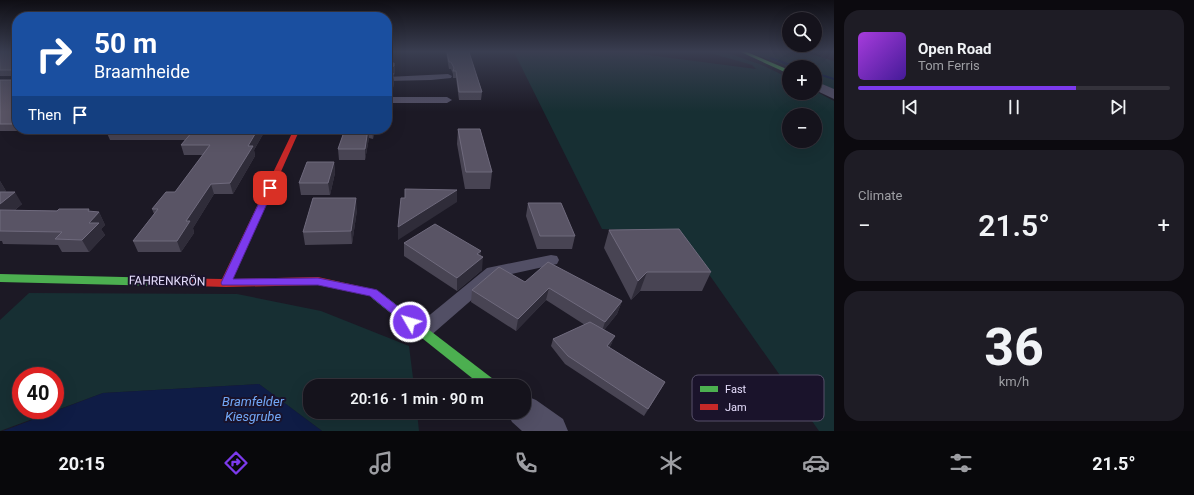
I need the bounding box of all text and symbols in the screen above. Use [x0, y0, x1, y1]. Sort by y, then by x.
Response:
map controls [782, 12, 822, 148]
button: search [782, 12, 822, 52]
text: 50 m [94, 27, 157, 60]
icon: right [28, 28, 80, 80]
text: Open Road [918, 40, 992, 58]
text: Tom Ferris [918, 58, 980, 73]
button: + [782, 60, 822, 100]
text: Braamheide [94, 61, 190, 82]
icon: previous [899, 96, 921, 118]
icon: pause [1003, 96, 1025, 118]
icon: next [1107, 96, 1129, 118]
icon: arrive [69, 104, 91, 126]
text: Then [28, 106, 61, 124]
button: − [782, 108, 822, 148]
pin [253, 171, 287, 205]
icon: arrive [259, 177, 281, 199]
text: Climate [858, 188, 902, 203]
text: 21.5° [978, 208, 1050, 243]
text: − [858, 213, 871, 238]
text: + [1158, 213, 1170, 238]
street label: FAHRENKRÖN [129, 272, 205, 289]
position arrow [389, 301, 431, 343]
text: 36 [984, 317, 1044, 378]
speed limit sign: 40 [12, 367, 64, 419]
text: km/h [999, 374, 1029, 389]
legend [692, 375, 824, 421]
text: Fast [725, 383, 747, 396]
text: 20:16 · 1 min · 90 m [350, 390, 484, 408]
water label: Bramfelder Kiesgrube [222, 394, 285, 424]
text: Jam [725, 401, 747, 414]
icon: directions [222, 449, 250, 477]
icon: music [367, 449, 395, 477]
icon: phone [512, 449, 540, 477]
icon: climate [657, 449, 685, 477]
icon: car [802, 449, 830, 477]
icon: filters [947, 449, 975, 477]
text: 20:15 [59, 453, 105, 474]
text: 21.5° [1092, 453, 1135, 474]

